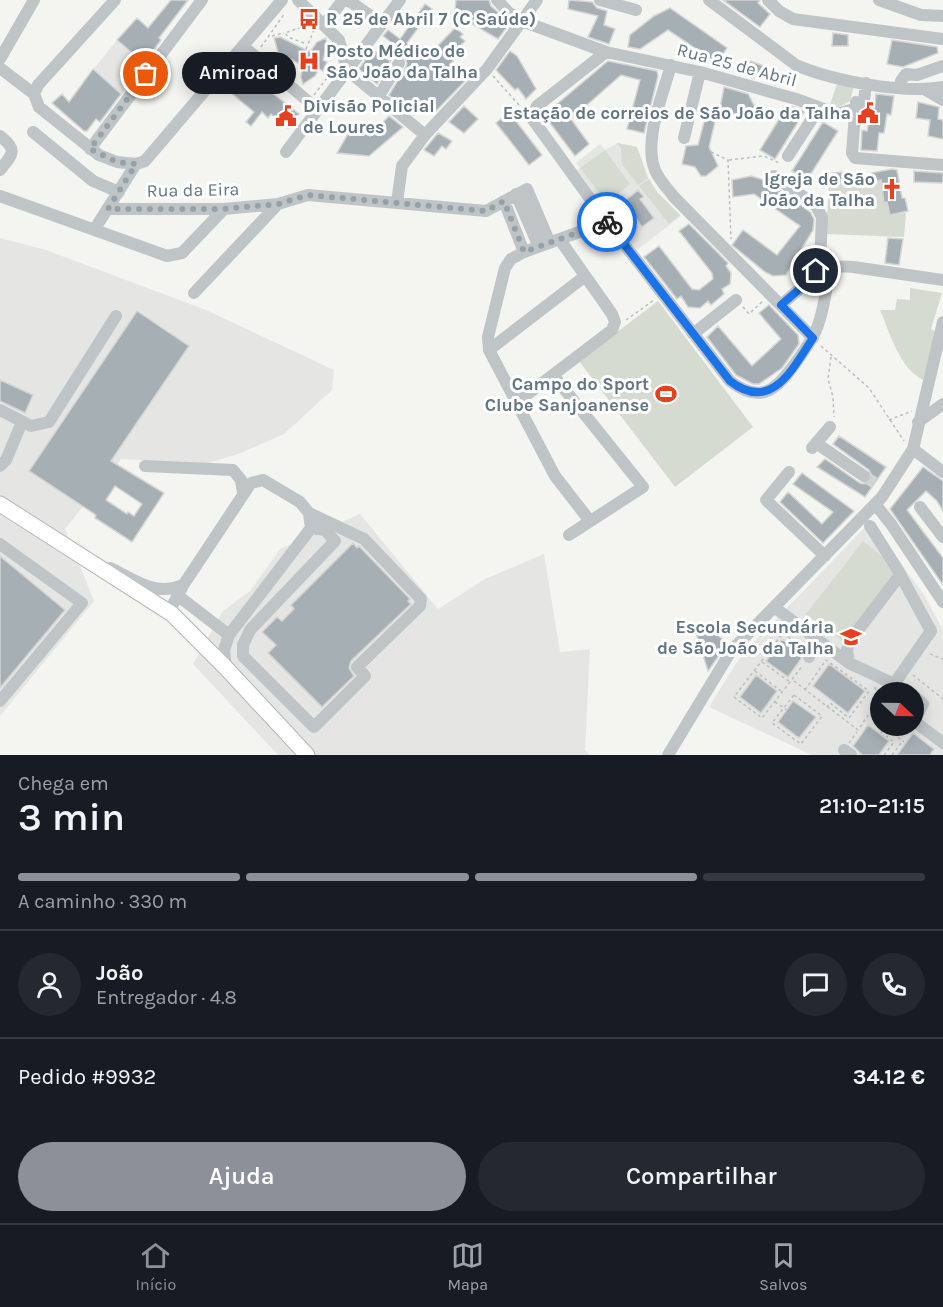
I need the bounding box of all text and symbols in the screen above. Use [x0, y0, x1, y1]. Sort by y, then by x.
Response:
bus stop icon: R 25 de Abril 7 (C Saúde) [297, 7, 321, 31]
place label: R 25 de Abril 7 (C Saúde) [326, 8, 536, 30]
street label: Rua 25 de Abril [675, 38, 799, 92]
place label: Posto Médico de São João da Talha [326, 40, 478, 83]
pin [120, 48, 171, 99]
hospital icon: Posto Médico de São João da Talha [297, 49, 321, 73]
callout: Amiroad [182, 53, 296, 95]
icon: bag [129, 57, 162, 90]
text: Amiroad [199, 61, 279, 84]
place label: Divisão Policial de Loures [303, 95, 435, 138]
public building icon: Estação de correios de São João da Talha [856, 101, 880, 125]
place label: Estação de correios de São João da Talha [503, 102, 851, 124]
public building icon: Divisão Policial de Loures [274, 104, 298, 128]
place label: Igreja de São João da Talha [760, 168, 875, 211]
church icon: Igreja de São João da Talha [880, 177, 904, 201]
street label: Rua da Eira [146, 178, 240, 202]
courier [577, 192, 637, 252]
icon: bike [591, 206, 624, 239]
pin [790, 245, 841, 296]
icon: home [799, 254, 832, 287]
place label: Campo do Sport Clube Sanjoanense [485, 373, 649, 416]
sports icon: Campo do Sport Clube Sanjoanense [654, 382, 678, 406]
place label: Escola Secundária de São João da Talha [657, 616, 834, 659]
school or university icon: Escola Secundária de São João da Talha [839, 625, 863, 649]
north arrow [870, 682, 924, 736]
map controls [870, 682, 924, 736]
text: Chega em [18, 772, 109, 795]
text: 21:10–21:15 [819, 793, 925, 819]
text: 3 min [18, 794, 125, 840]
text: A caminho · 330 m [18, 890, 187, 913]
button: person [18, 953, 81, 1016]
button: chat [784, 953, 847, 1016]
button: phone [862, 953, 925, 1016]
text: João [96, 960, 144, 986]
text: Entregador · 4.8 [96, 986, 237, 1009]
text: Pedido #9932 [18, 1064, 156, 1090]
text: 34.12 € [853, 1064, 925, 1090]
button: Ajuda [18, 1142, 466, 1211]
button: Compartilhar [478, 1142, 925, 1211]
tab: Início [136, 1239, 176, 1294]
tab: Mapa [447, 1239, 488, 1294]
tab: Salvos [759, 1239, 807, 1294]

